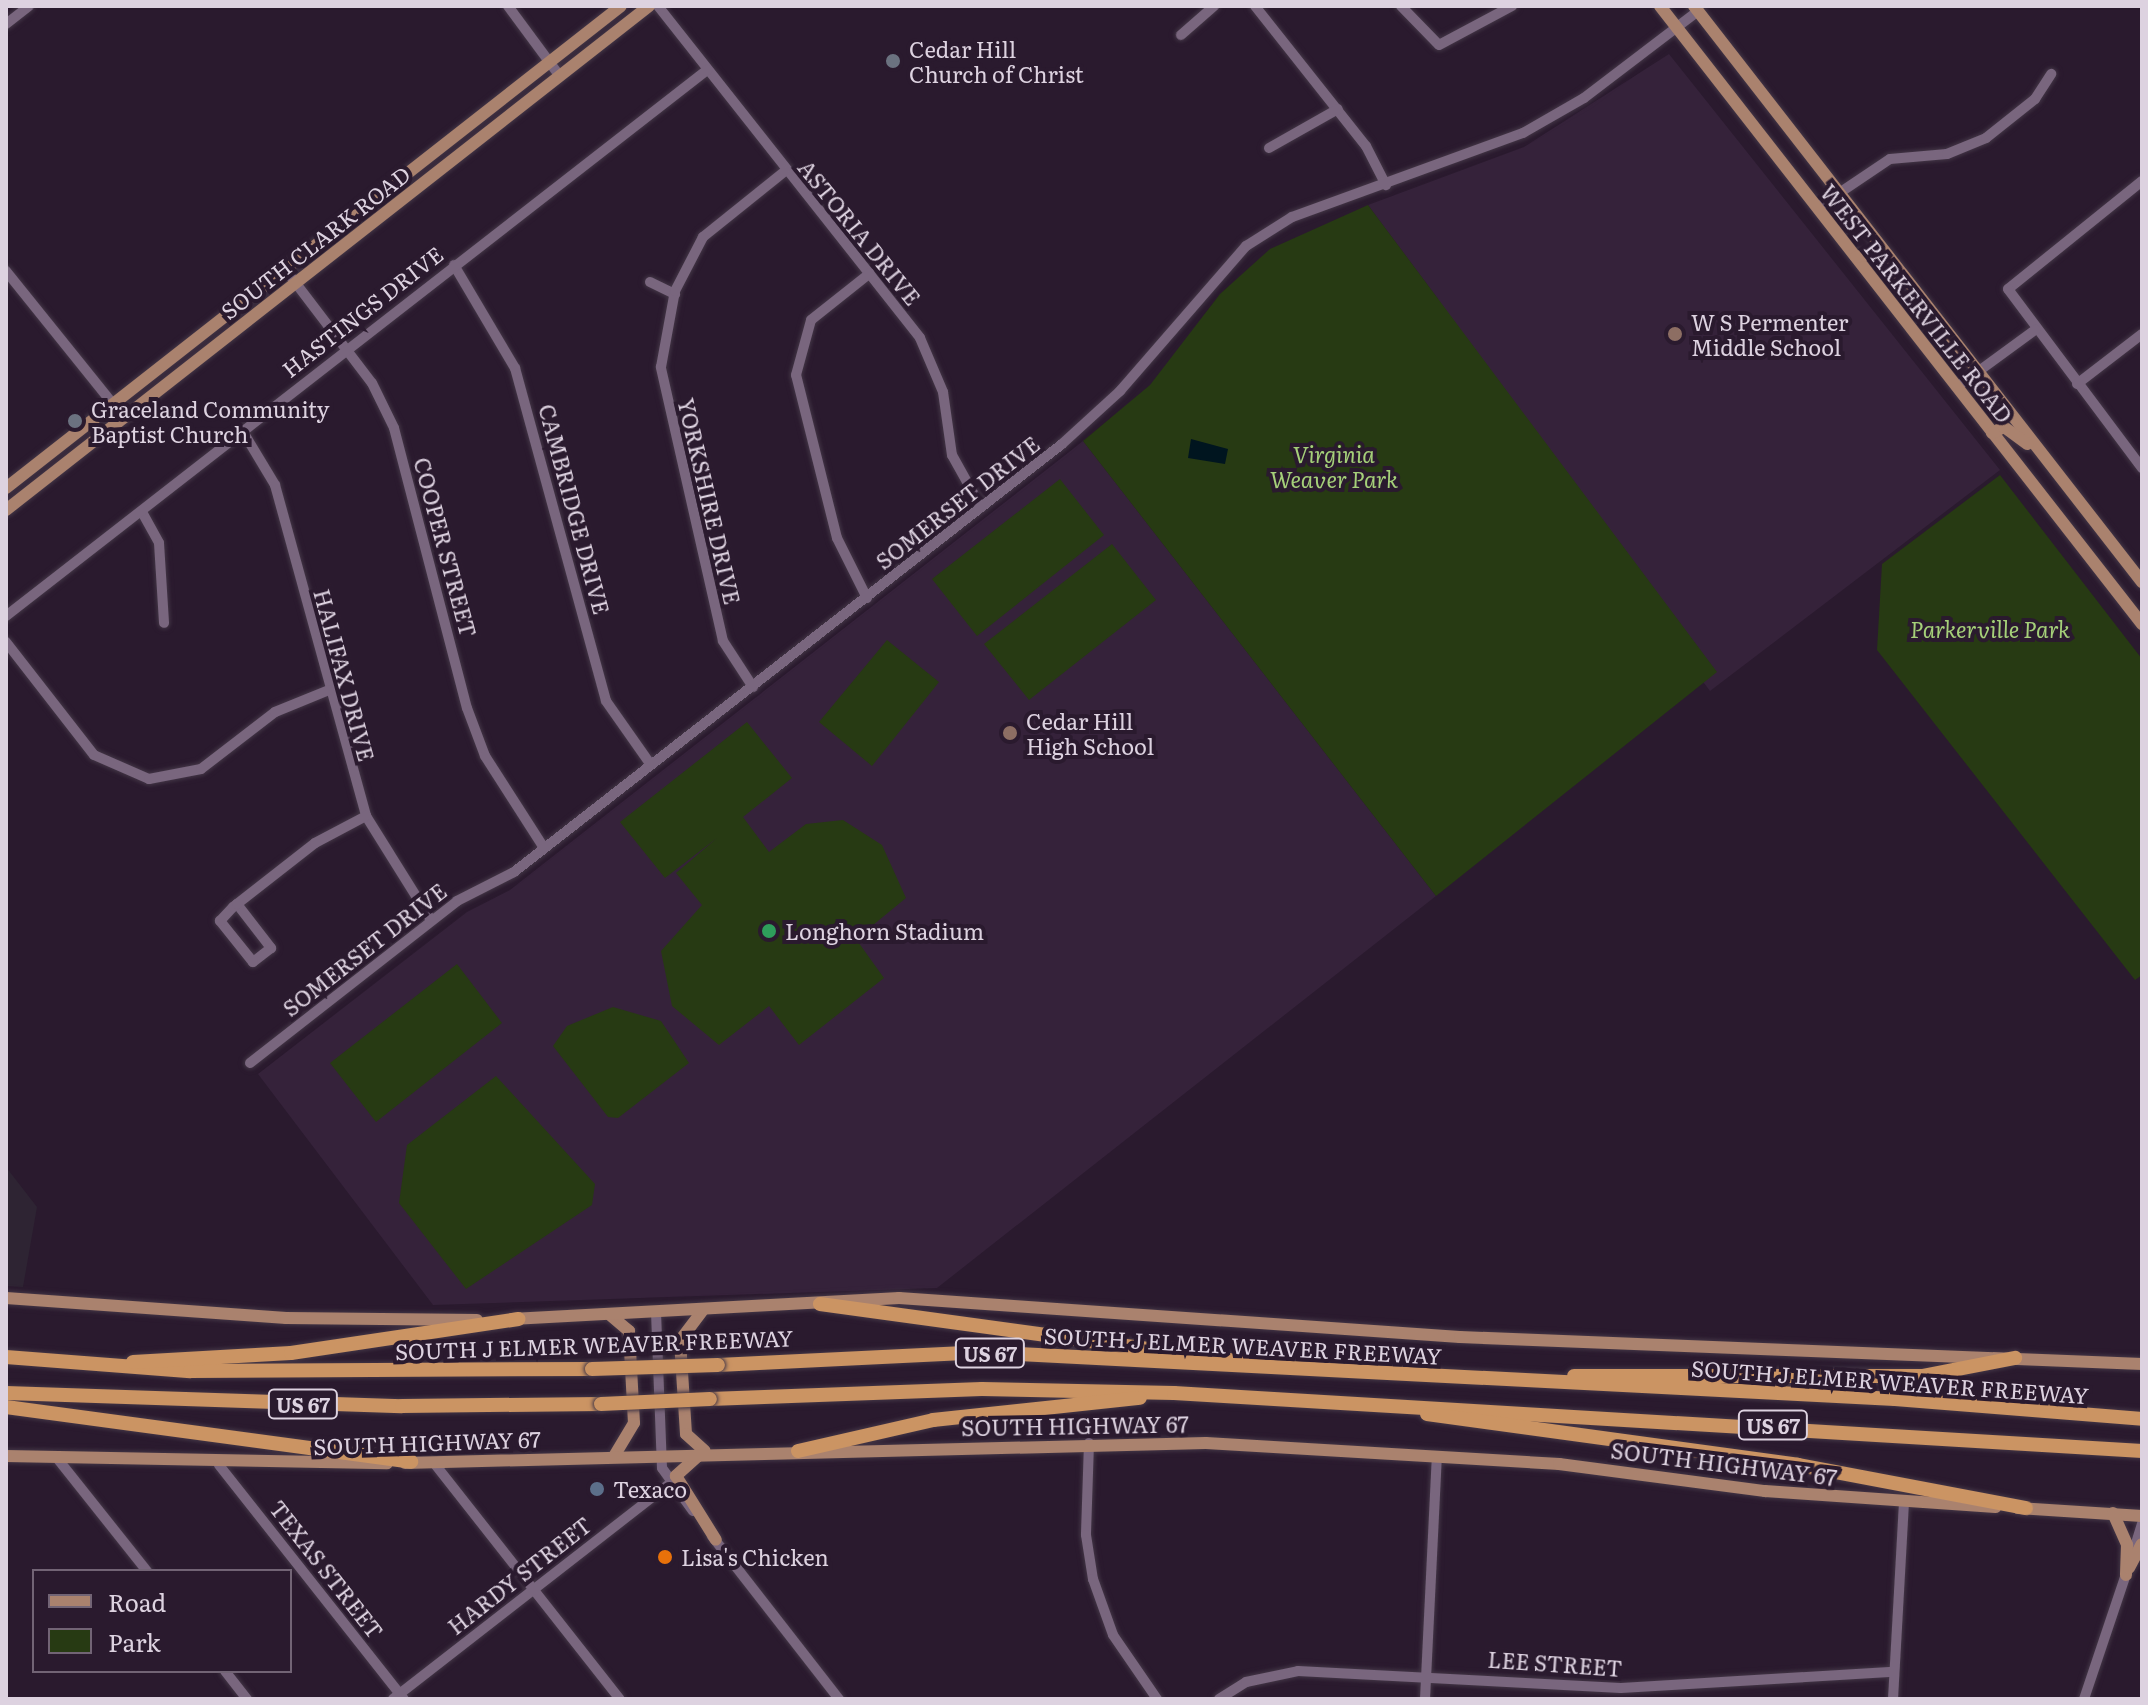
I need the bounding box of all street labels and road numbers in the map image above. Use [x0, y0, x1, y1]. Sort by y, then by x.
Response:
street label: ASTORIA DRIVE [793, 154, 927, 310]
street label: SOUTH CLARK ROAD [215, 160, 415, 324]
street label: WEST PARKERVILLE ROAD [1816, 178, 2018, 428]
street label: HASTINGS DRIVE [276, 240, 448, 382]
street label: YORKSHIRE DRIVE [673, 395, 747, 607]
street label: CAMBRIDGE DRIVE [534, 401, 616, 617]
street label: SOMERSET DRIVE [870, 430, 1044, 574]
street label: COOPER STREET [409, 454, 483, 640]
street label: HALIFAX DRIVE [309, 586, 381, 764]
street label: SOMERSET DRIVE [277, 877, 451, 1021]
street label: SOUTH J ELMER WEAVER FREEWAY [1043, 1321, 1443, 1369]
street label: SOUTH J ELMER WEAVER FREEWAY [394, 1324, 794, 1364]
road number: US 67 [954, 1337, 1026, 1369]
street label: SOUTH J ELMER WEAVER FREEWAY [1690, 1354, 2090, 1408]
road number: US 67 [267, 1388, 339, 1420]
road number: US 67 [1737, 1409, 1809, 1441]
street label: SOUTH HIGHWAY 67 [961, 1410, 1189, 1440]
street label: SOUTH HIGHWAY 67 [313, 1425, 541, 1459]
street label: SOUTH HIGHWAY 67 [1609, 1436, 1839, 1490]
street label: TEXAS STREET [265, 1495, 389, 1643]
street label: HARDY STREET [442, 1511, 596, 1639]
street label: LEE STREET [1487, 1645, 1623, 1681]

